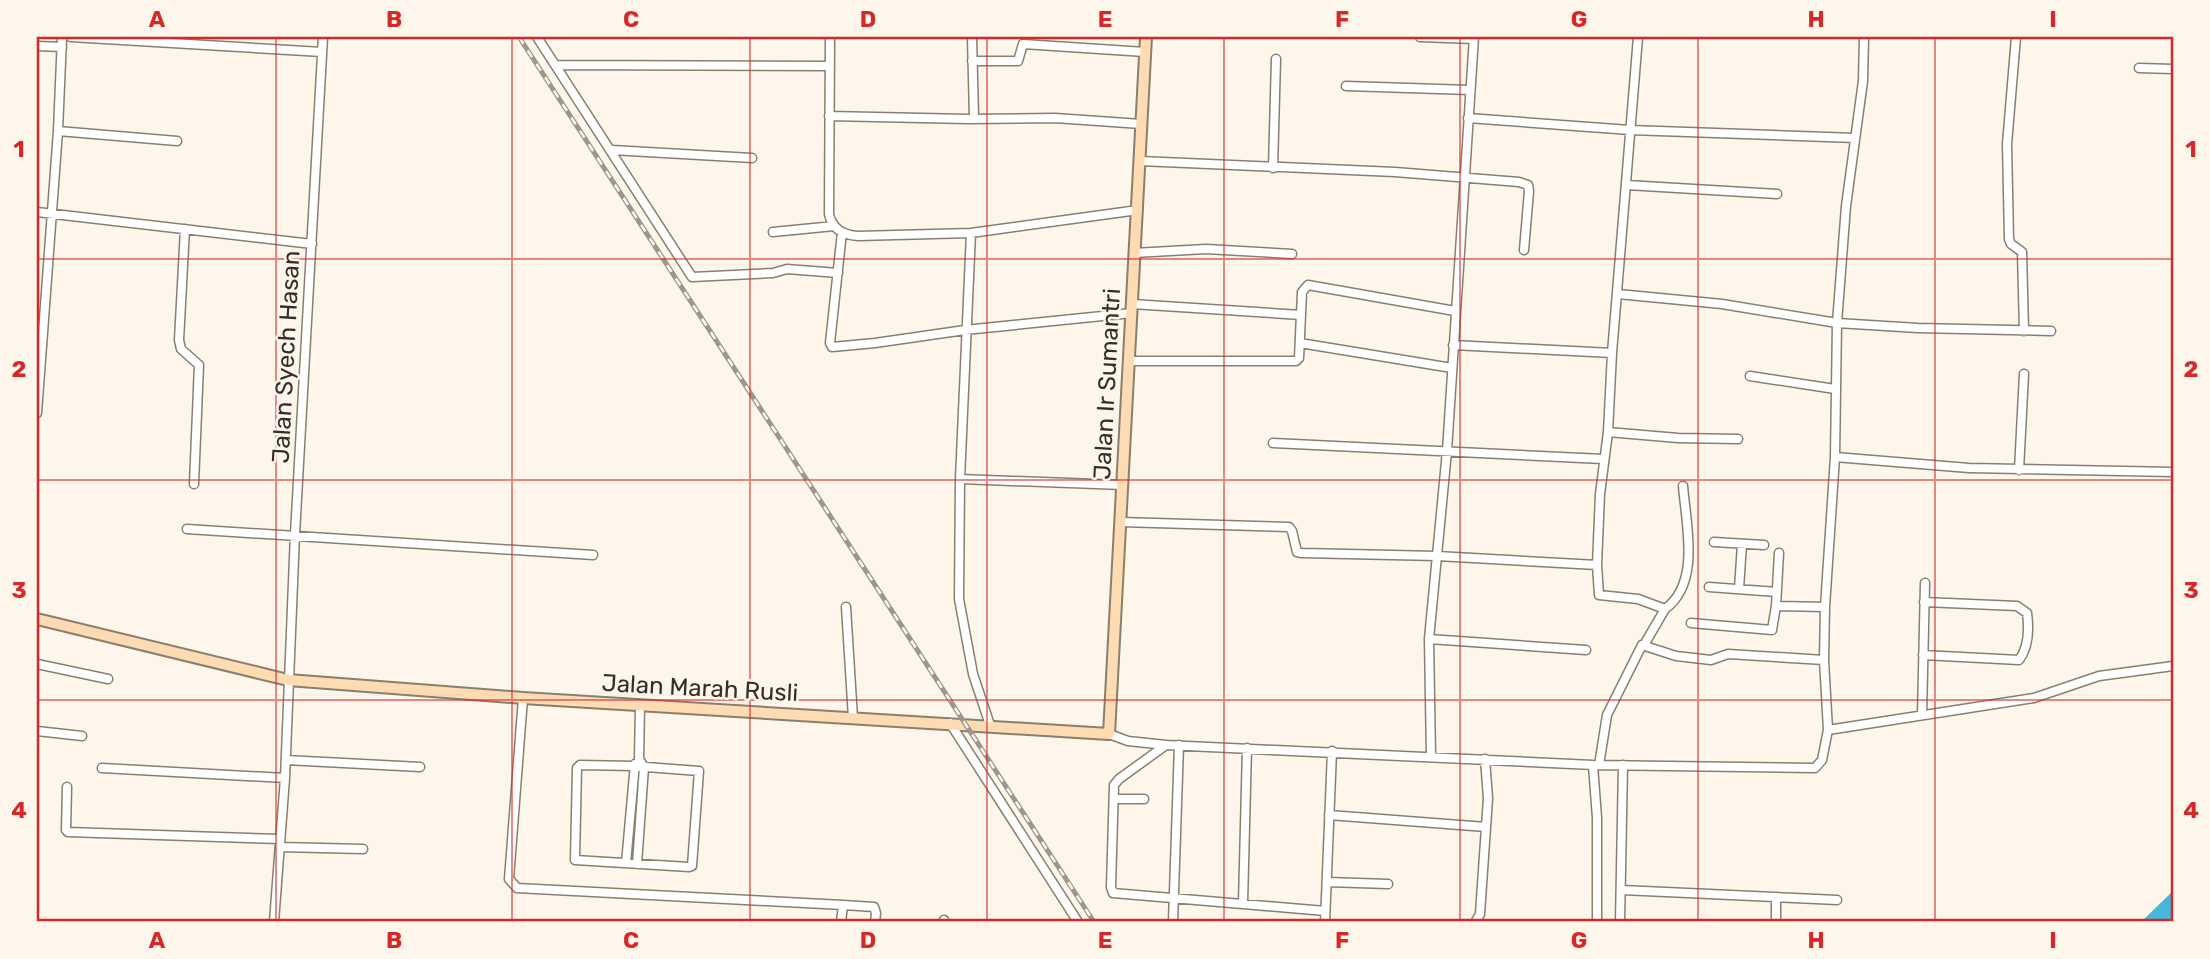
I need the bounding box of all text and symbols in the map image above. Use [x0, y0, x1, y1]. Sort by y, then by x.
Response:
text: A [149, 5, 166, 33]
text: B [386, 5, 402, 33]
text: C [623, 5, 639, 33]
text: D [860, 5, 876, 33]
text: E [1098, 5, 1112, 33]
text: F [1335, 5, 1349, 33]
text: G [1571, 5, 1587, 33]
text: H [1807, 5, 1825, 33]
text: I [2049, 5, 2057, 33]
text: 1 [13, 135, 25, 163]
text: 1 [2185, 135, 2197, 163]
street label: Jalan Syech Hasan [266, 250, 306, 464]
street label: Jalan Ir Sumantri [1088, 288, 1126, 480]
text: 2 [12, 355, 26, 383]
text: 2 [2184, 355, 2198, 383]
text: 3 [11, 576, 27, 604]
text: 3 [2183, 576, 2199, 604]
street label: Jalan Marah Rusli [601, 669, 799, 707]
text: 4 [11, 796, 27, 824]
text: 4 [2183, 796, 2199, 824]
text: A [149, 926, 166, 954]
text: B [386, 926, 402, 954]
text: C [623, 926, 639, 954]
text: D [860, 926, 876, 954]
text: E [1098, 926, 1112, 954]
text: F [1335, 926, 1349, 954]
text: G [1571, 926, 1587, 954]
text: H [1807, 926, 1825, 954]
text: I [2049, 926, 2057, 954]

